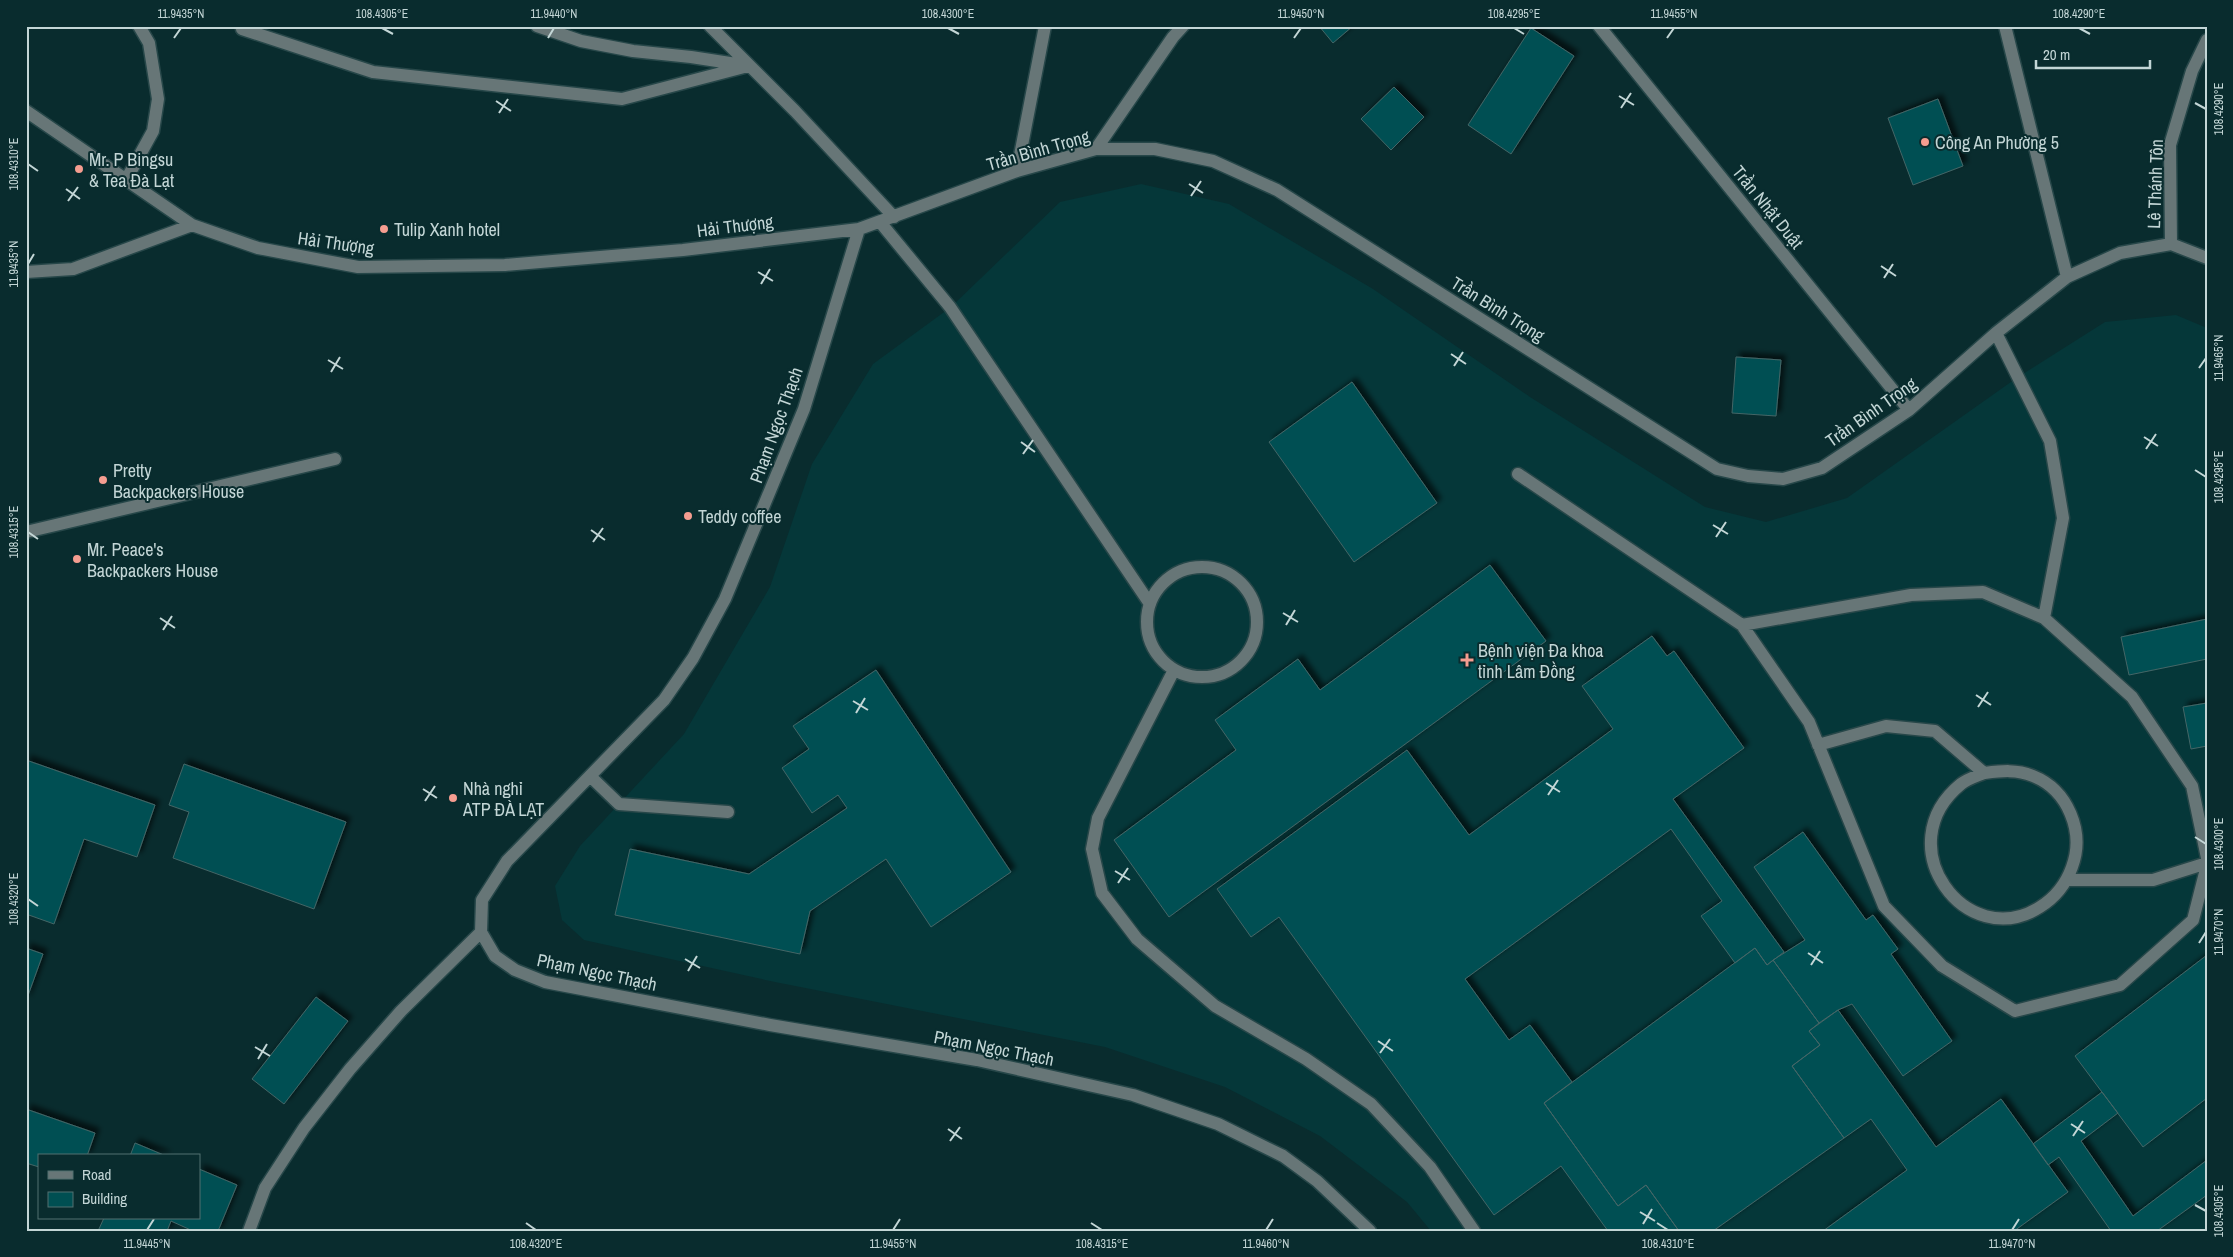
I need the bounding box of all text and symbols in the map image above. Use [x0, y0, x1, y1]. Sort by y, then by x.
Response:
text: 11.9435°N [158, 6, 204, 22]
text: 108.4305°E [356, 6, 408, 22]
text: 11.9440°N [531, 6, 577, 22]
text: 108.4300°E [922, 6, 974, 22]
text: 11.9450°N [1278, 6, 1324, 22]
text: 108.4295°E [1488, 6, 1540, 22]
text: 11.9455°N [1651, 6, 1697, 22]
text: 108.4290°E [2053, 6, 2105, 22]
scale bar [2036, 38, 2149, 70]
text: 20 m [2043, 44, 2070, 65]
text: 108.4290°E [2211, 83, 2227, 135]
street label: Trần Bình Trọng [984, 123, 1093, 177]
place label: Công An Phường 5 [1935, 130, 2059, 155]
marker: Công An Phường 5 [1919, 136, 1931, 148]
text: 108.4310°E [6, 138, 22, 190]
street label: Lê Thánh Tôn [2141, 139, 2169, 229]
place label: Mr. P Bingsu & Tea Đà Lạt [89, 147, 174, 193]
street label: Trần Nhật Duật [1727, 160, 1809, 254]
marker: Mr. P Bingsu & Tea Đà Lạt [73, 163, 85, 175]
street label: Hải Thượng [695, 209, 775, 243]
place label: Tulip Xanh hotel [394, 217, 500, 242]
marker: Tulip Xanh hotel [378, 223, 390, 235]
street label: Hải Thượng [296, 225, 377, 261]
text: 11.9435°N [6, 241, 22, 287]
street label: Trần Bình Trọng [1446, 270, 1550, 348]
text: 11.9465°N [2211, 335, 2227, 381]
street label: Phạm Ngọc Thạch [743, 363, 809, 487]
street label: Trần Bình Trọng [1820, 371, 1922, 453]
text: 108.4295°E [2211, 451, 2227, 503]
place label: Pretty Backpackers House [113, 458, 244, 504]
marker: Pretty Backpackers House [97, 474, 109, 486]
place label: Teddy coffee [698, 504, 781, 529]
text: 108.4315°E [6, 506, 22, 558]
marker: Teddy coffee [682, 510, 694, 522]
place label: Mr. Peace's Backpackers House [87, 537, 218, 583]
marker: Mr. Peace's Backpackers House [71, 553, 83, 565]
place label: Bệnh viện Đa khoa tỉnh Lâm Đồng [1478, 638, 1604, 684]
marker: Bệnh viện Đa khoa tỉnh Lâm Đồng [1460, 653, 1474, 667]
place label: Nhà nghỉ ATP ĐÀ LẠT [462, 776, 544, 822]
marker: Nhà nghỉ ATP ĐÀ LẠT [447, 792, 459, 804]
text: 108.4300°E [2211, 818, 2227, 870]
text: 108.4320°E [6, 873, 22, 925]
text: 11.9470°N [2211, 909, 2227, 955]
street label: Phạm Ngọc Thạch [535, 947, 659, 997]
street label: Phạm Ngọc Thạch [932, 1024, 1056, 1072]
legend [38, 1154, 200, 1220]
text: Road [82, 1164, 111, 1185]
text: 108.4305°E [2211, 1185, 2227, 1237]
text: Building [82, 1188, 127, 1209]
text: 11.9445°N [124, 1236, 170, 1252]
text: 108.4320°E [510, 1236, 562, 1252]
text: 11.9455°N [870, 1236, 916, 1252]
text: 108.4315°E [1076, 1236, 1128, 1252]
text: 11.9460°N [1243, 1236, 1289, 1252]
text: 108.4310°E [1642, 1236, 1694, 1252]
text: 11.9470°N [1989, 1236, 2035, 1252]

